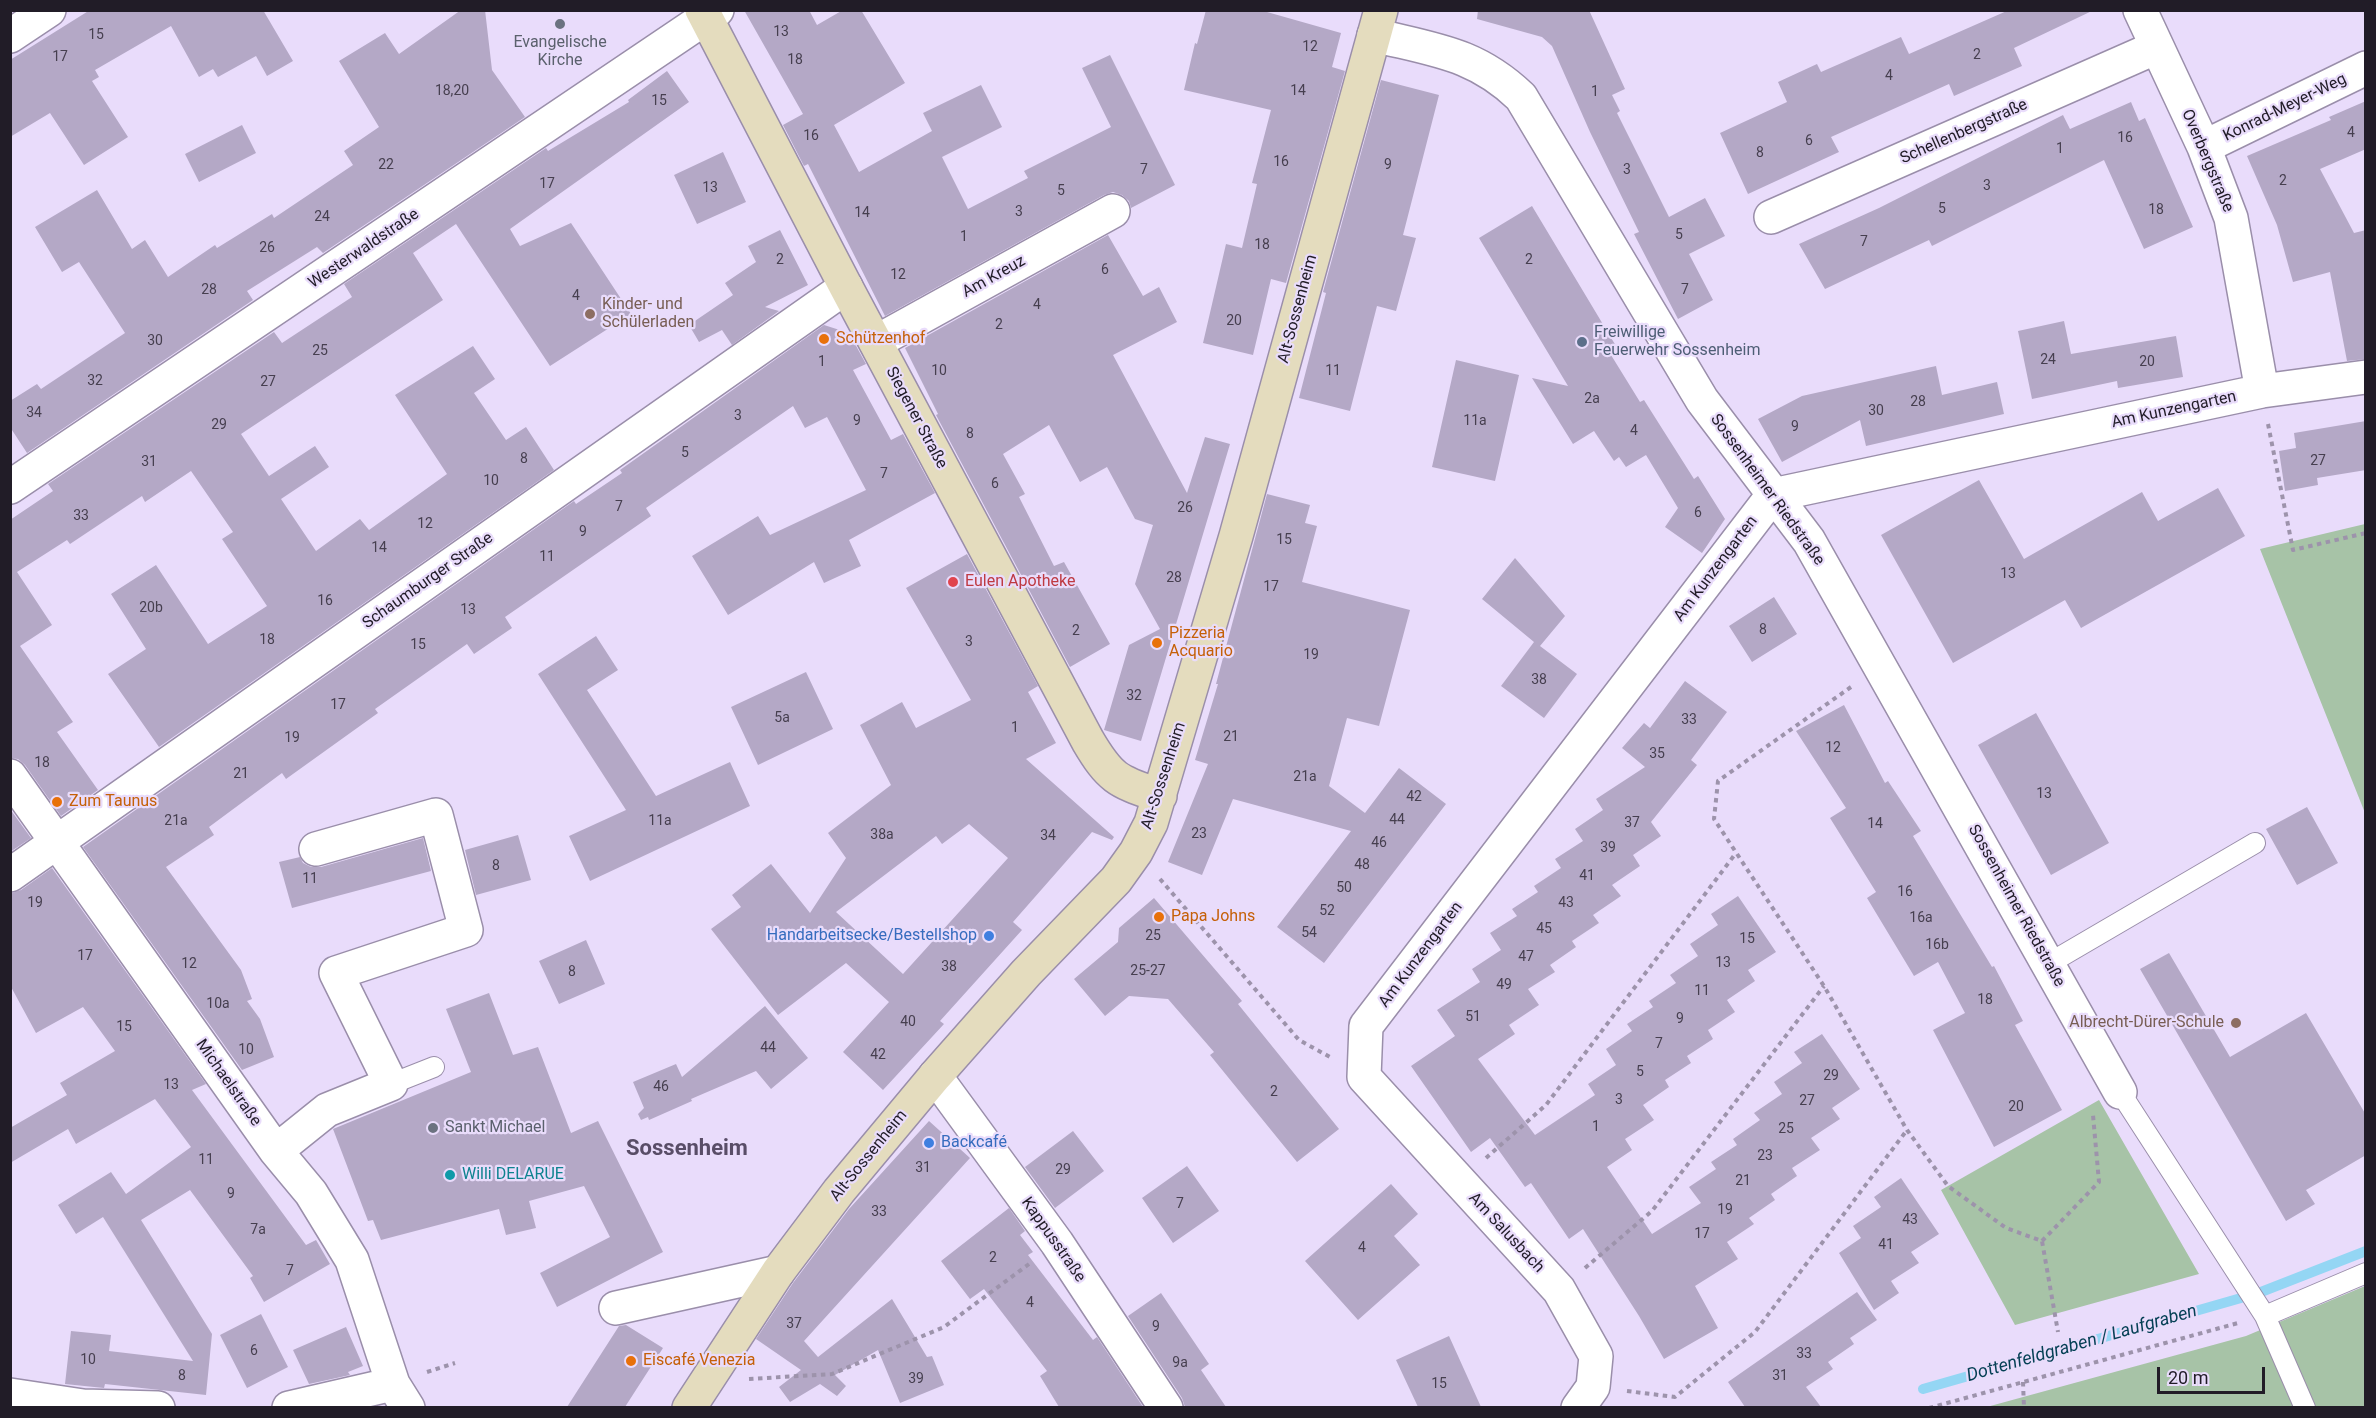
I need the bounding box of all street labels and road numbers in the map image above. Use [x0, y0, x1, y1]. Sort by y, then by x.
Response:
street label: Konrad-Meyer-Weg [2220, 70, 2350, 146]
street label: Schellenbergstraße [1897, 95, 2031, 169]
street label: Overbergstraße [2177, 107, 2237, 215]
street label: Westerwaldstraße [305, 205, 423, 293]
street label: Am Kreuz [959, 252, 1029, 302]
street label: Alt-Sossenheim [1274, 253, 1322, 365]
street label: Siegener Straße [881, 364, 951, 472]
street label: Am Kunzengarten [2110, 387, 2238, 433]
street label: Sossenheimer Riedstraße [1706, 411, 1828, 569]
street label: Am Kunzengarten [1670, 512, 1762, 626]
street label: Schaumburger Straße [359, 529, 497, 633]
street label: Alt-Sossenheim [1138, 720, 1190, 832]
street label: Sossenheimer Riedstraße [1963, 822, 2069, 990]
street label: Am Kunzengarten [1375, 898, 1467, 1012]
street label: Michaelstraße [191, 1036, 265, 1130]
street label: Alt-Sossenheim [826, 1107, 912, 1205]
street label: Am Salusbach [1464, 1189, 1548, 1277]
street label: Kappusstraße [1017, 1194, 1089, 1286]

